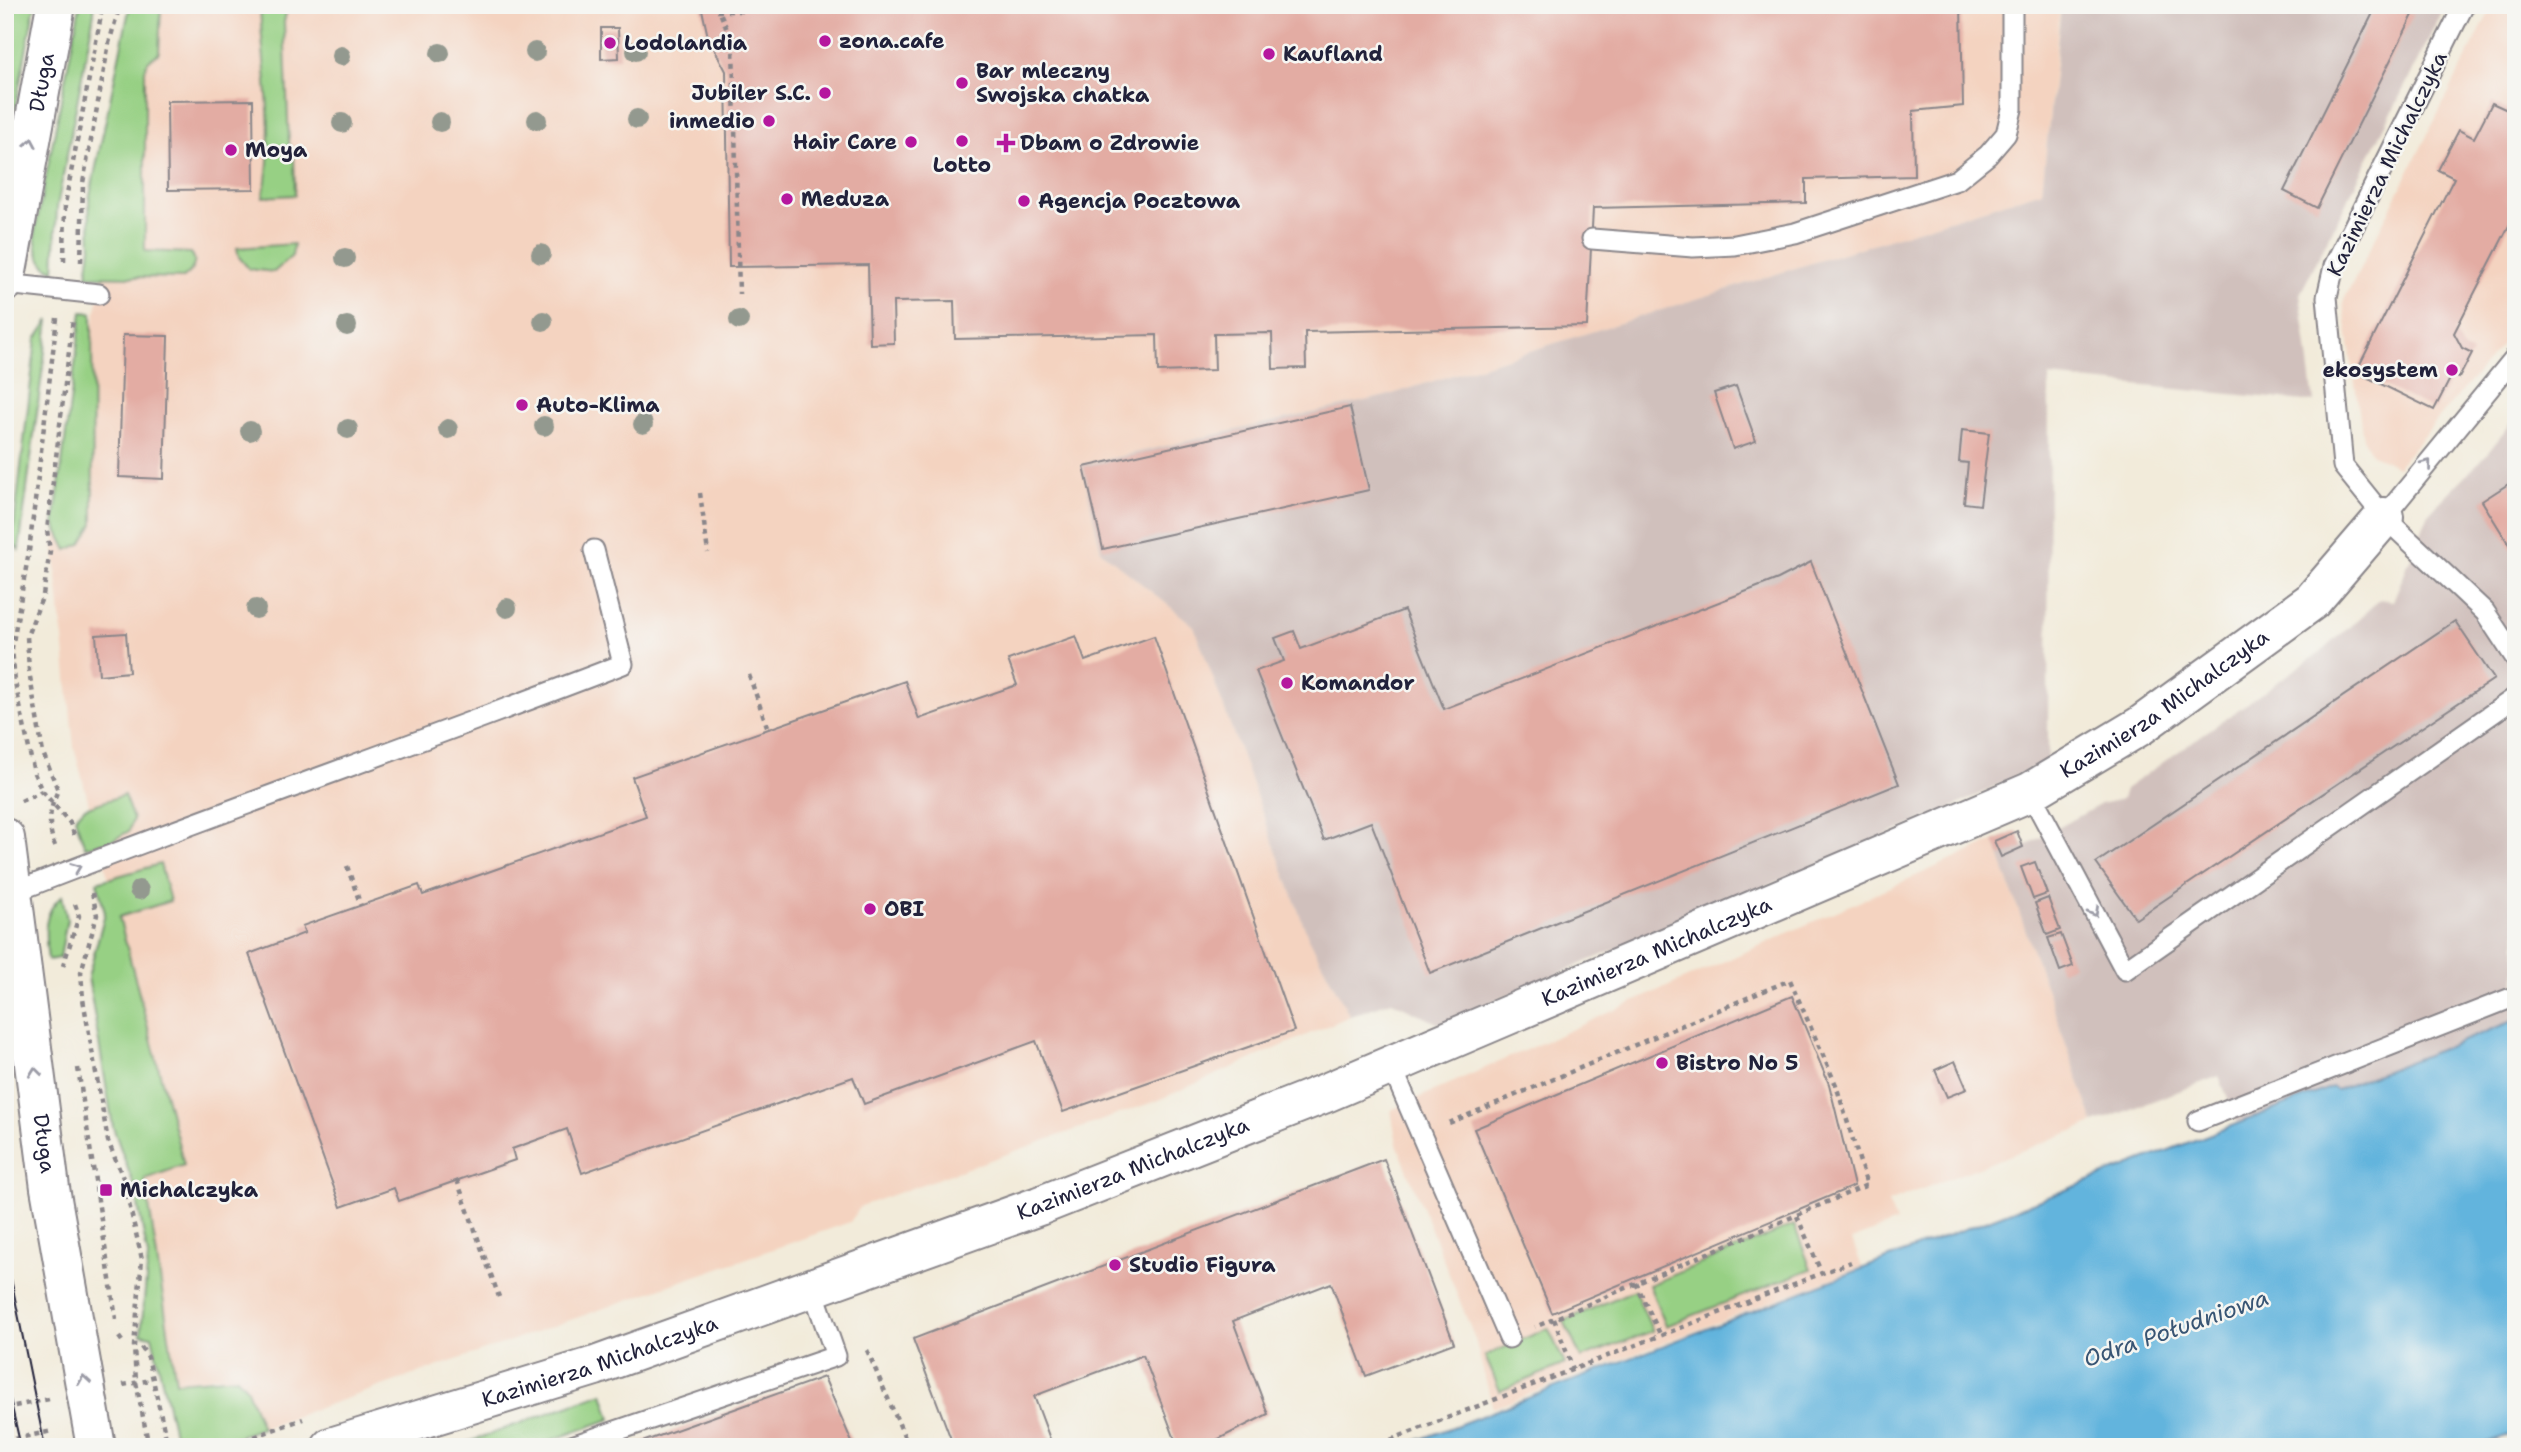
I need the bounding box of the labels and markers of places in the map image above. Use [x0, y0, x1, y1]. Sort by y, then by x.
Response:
place label: zona.cafe [839, 27, 945, 55]
place label: Lodolandia [624, 29, 748, 57]
marker: zona.cafe [817, 33, 833, 49]
marker: Lodolandia [602, 35, 618, 51]
place label: Kaufland [1283, 40, 1383, 68]
marker: Kaufland [1261, 46, 1277, 62]
place label: Bar mleczny Swojska chatka [976, 57, 1150, 109]
marker: Bar mleczny Swojska chatka [954, 75, 970, 91]
place label: Jubiler S.C. [691, 79, 811, 107]
marker: Jubiler S.C. [817, 85, 833, 101]
place label: inmedio [669, 107, 755, 135]
marker: inmedio [761, 113, 777, 129]
place label: Hair Care [793, 128, 897, 156]
place label: Dbam o Zdrowie [1020, 129, 1199, 157]
marker: Lotto [954, 133, 970, 149]
marker: Hair Care [903, 134, 919, 150]
marker: Dbam o Zdrowie [998, 135, 1014, 151]
place label: Moya [245, 136, 308, 164]
marker: Moya [223, 142, 239, 158]
place label: Lotto [933, 151, 991, 179]
place label: Meduza [801, 185, 890, 213]
place label: Agencja Pocztowa [1038, 187, 1241, 215]
marker: Meduza [779, 191, 795, 207]
marker: Agencja Pocztowa [1016, 193, 1032, 209]
place label: ekosystem [2322, 356, 2438, 384]
marker: ekosystem [2444, 362, 2460, 378]
place label: Auto-Klima [536, 391, 660, 419]
marker: Auto-Klima [514, 397, 530, 413]
place label: Komandor [1301, 669, 1415, 697]
marker: Komandor [1279, 675, 1295, 691]
place label: OBI [884, 895, 925, 923]
marker: OBI [862, 901, 878, 917]
place label: Bistro No 5 [1676, 1049, 1798, 1077]
marker: Bistro No 5 [1654, 1055, 1670, 1071]
place label: Michalczyka [120, 1176, 259, 1204]
marker: Michalczyka [98, 1182, 114, 1198]
place label: Studio Figura [1129, 1251, 1276, 1279]
marker: Studio Figura [1107, 1257, 1123, 1273]

